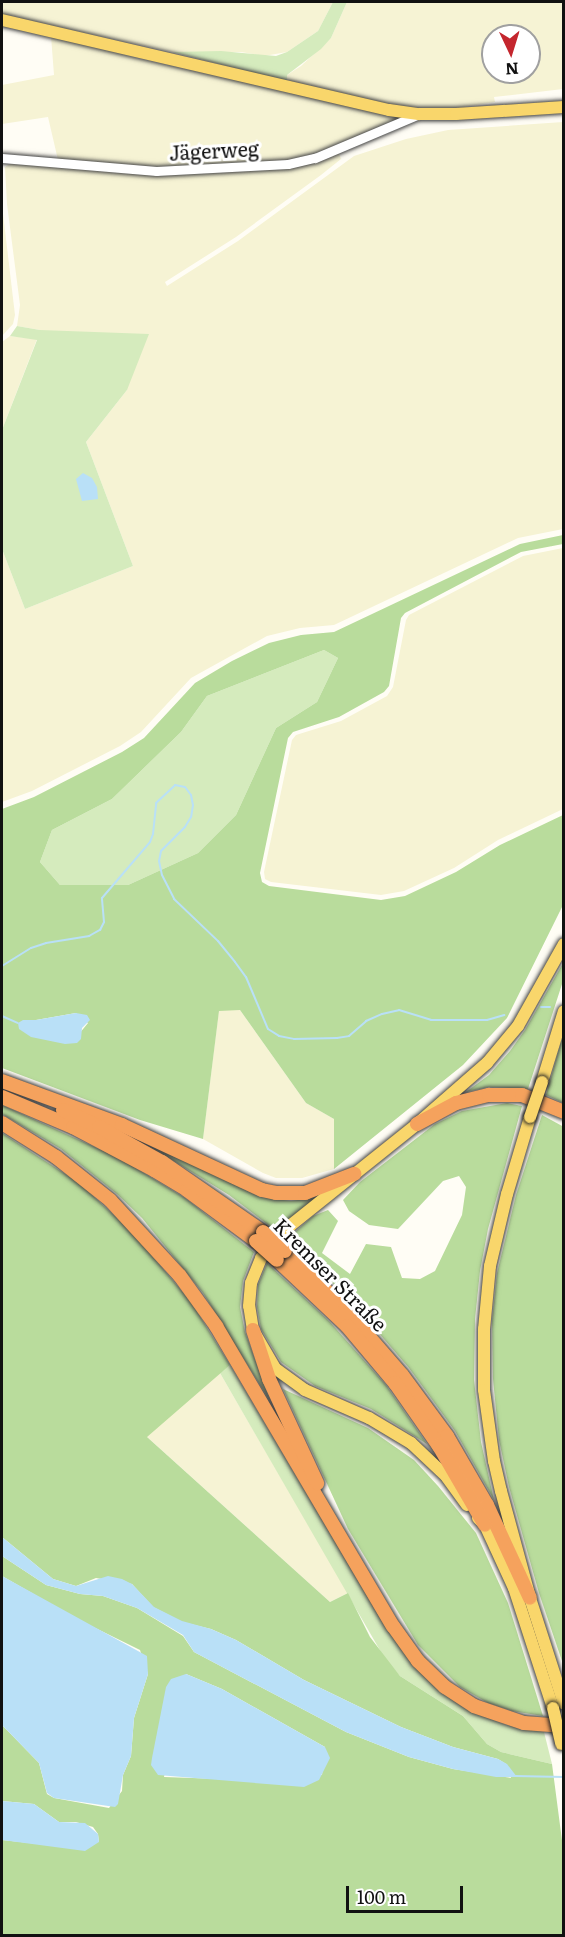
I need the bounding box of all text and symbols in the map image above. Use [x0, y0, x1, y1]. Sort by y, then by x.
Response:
north arrow [481, 24, 541, 84]
text: N [505, 58, 520, 82]
street label: Jägerweg [168, 136, 260, 164]
street label: Kremser Straße [269, 1212, 393, 1336]
scale bar [349, 1874, 466, 1912]
text: 100 m [357, 1883, 406, 1910]

